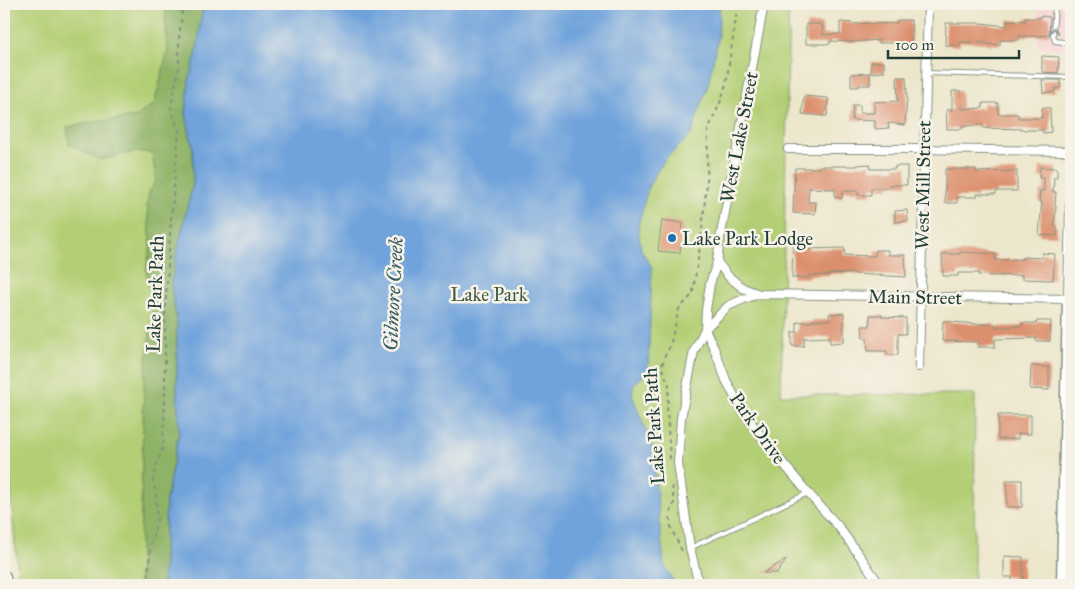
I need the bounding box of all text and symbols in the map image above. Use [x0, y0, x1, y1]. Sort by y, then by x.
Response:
one-way arrow [1049, 26, 1060, 34]
scale bar [888, 28, 1019, 60]
text: 100 m [895, 36, 935, 54]
street label: West Lake Street [715, 69, 763, 204]
street label: West Mill Street [910, 120, 936, 250]
place label: Lake Park Lodge [682, 227, 813, 251]
marker: Lake Park Lodge [666, 232, 678, 244]
street label: Lake Park Path [141, 235, 169, 353]
water label: Gilmore Creek [378, 236, 408, 352]
park label: Lake Park [450, 283, 528, 306]
street label: Main Street [868, 285, 963, 309]
street label: Lake Park Path [638, 366, 670, 485]
street label: Park Drive [725, 388, 791, 468]

